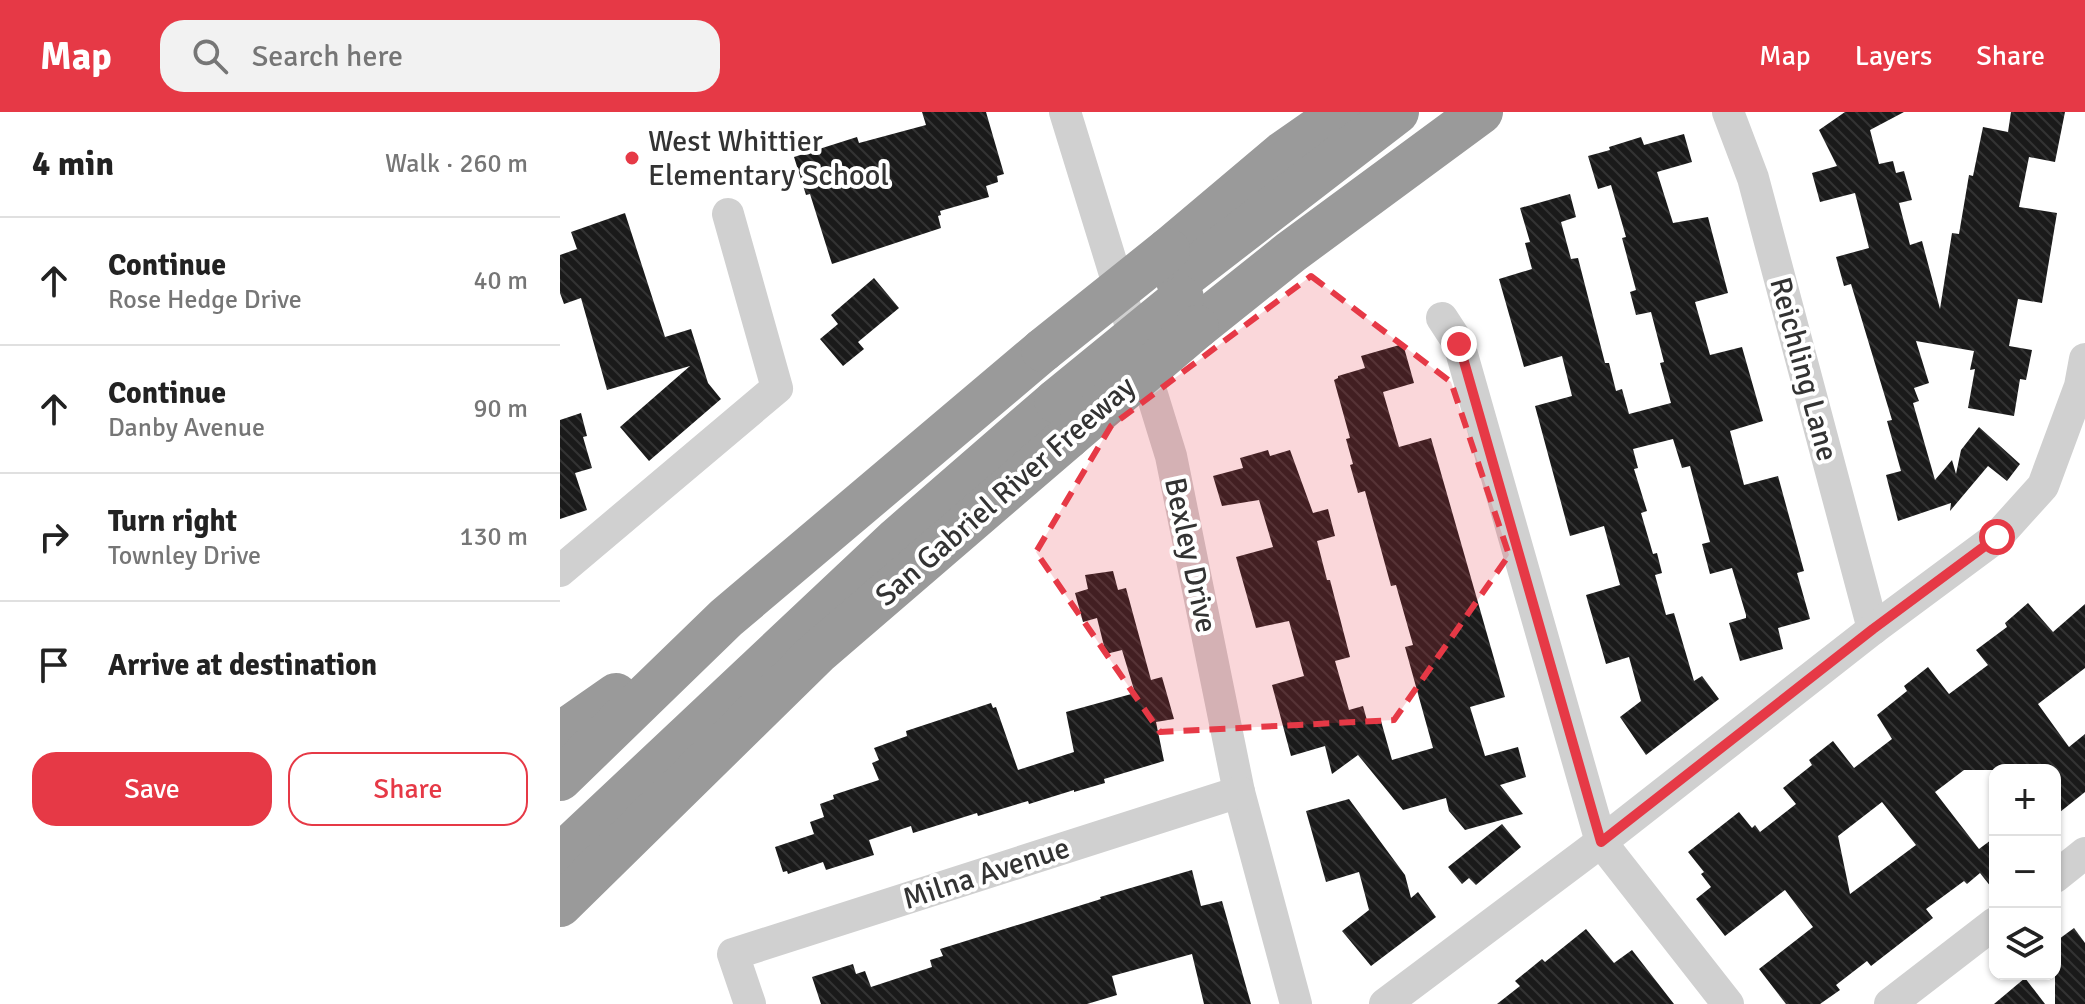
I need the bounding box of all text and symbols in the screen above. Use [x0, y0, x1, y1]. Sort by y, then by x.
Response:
search box [160, 20, 720, 92]
text: Map [40, 33, 112, 80]
icon: search [188, 34, 232, 78]
text: Search here [252, 38, 403, 75]
text: Map [1759, 39, 1811, 73]
text: Layers [1855, 39, 1932, 73]
text: Share [1976, 39, 2045, 73]
place label: West Whittier Elementary School [648, 123, 889, 194]
text: 4 min [32, 143, 114, 185]
text: Walk · 260 m [385, 148, 528, 180]
marker: West Whittier Elementary School [623, 149, 641, 167]
text: Continue [108, 247, 226, 284]
icon: ahead [32, 259, 76, 303]
text: 40 m [473, 265, 528, 297]
street label: Reichling Lane [1761, 273, 1846, 465]
text: Rose Hedge Drive [108, 284, 302, 316]
route end [1441, 326, 1477, 362]
street label: San Gabriel River Freeway [868, 368, 1143, 614]
text: Continue [108, 375, 226, 412]
icon: ahead [32, 387, 76, 431]
text: 90 m [473, 393, 528, 425]
text: Danby Avenue [108, 412, 265, 444]
street label: Bexley Drive [1156, 474, 1225, 636]
text: Turn right [108, 503, 237, 540]
icon: right [32, 515, 76, 559]
route start [1979, 519, 2015, 555]
text: 130 m [459, 521, 528, 553]
text: Townley Drive [108, 540, 261, 572]
icon: arrive [32, 643, 76, 687]
text: Arrive at destination [108, 647, 377, 684]
button: Save [32, 752, 272, 826]
button: Share [288, 752, 528, 826]
map controls [1989, 764, 2061, 980]
button: + [1989, 764, 2061, 836]
street label: Milna Avenue [898, 829, 1074, 918]
button: − [1989, 836, 2061, 908]
button: layers [1989, 908, 2061, 980]

